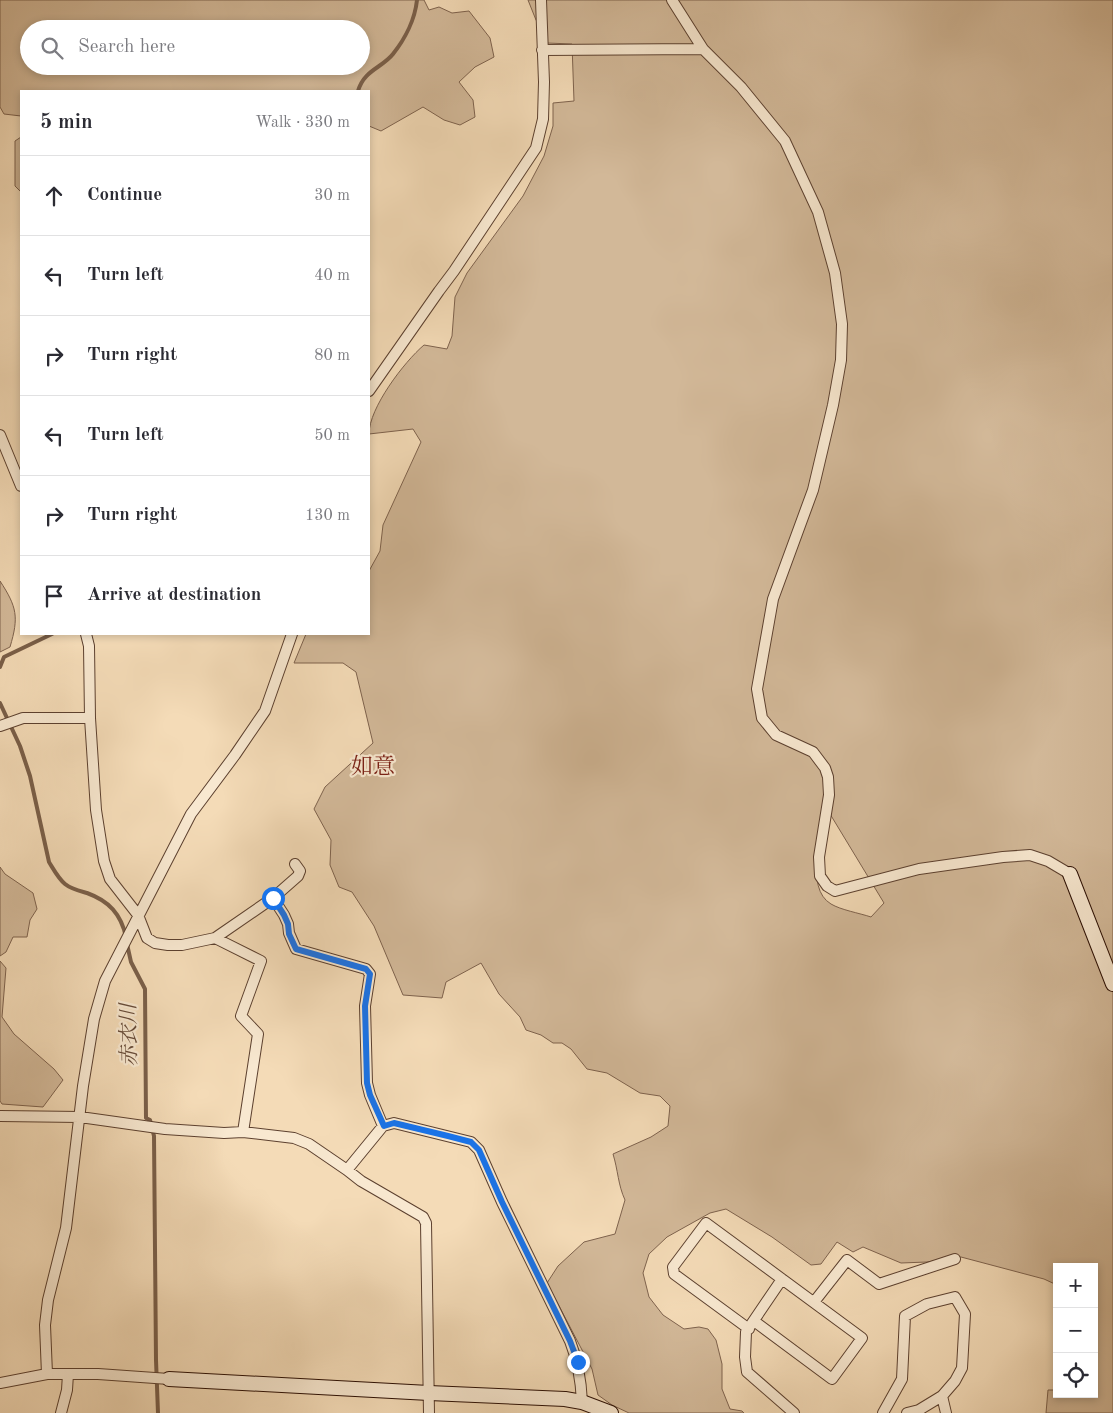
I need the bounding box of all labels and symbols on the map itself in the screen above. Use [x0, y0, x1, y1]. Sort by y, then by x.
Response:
district label: 如意 [351, 754, 395, 778]
route start [262, 887, 285, 910]
water label: 赤衣川 [117, 1001, 141, 1067]
route end [567, 1351, 590, 1374]

